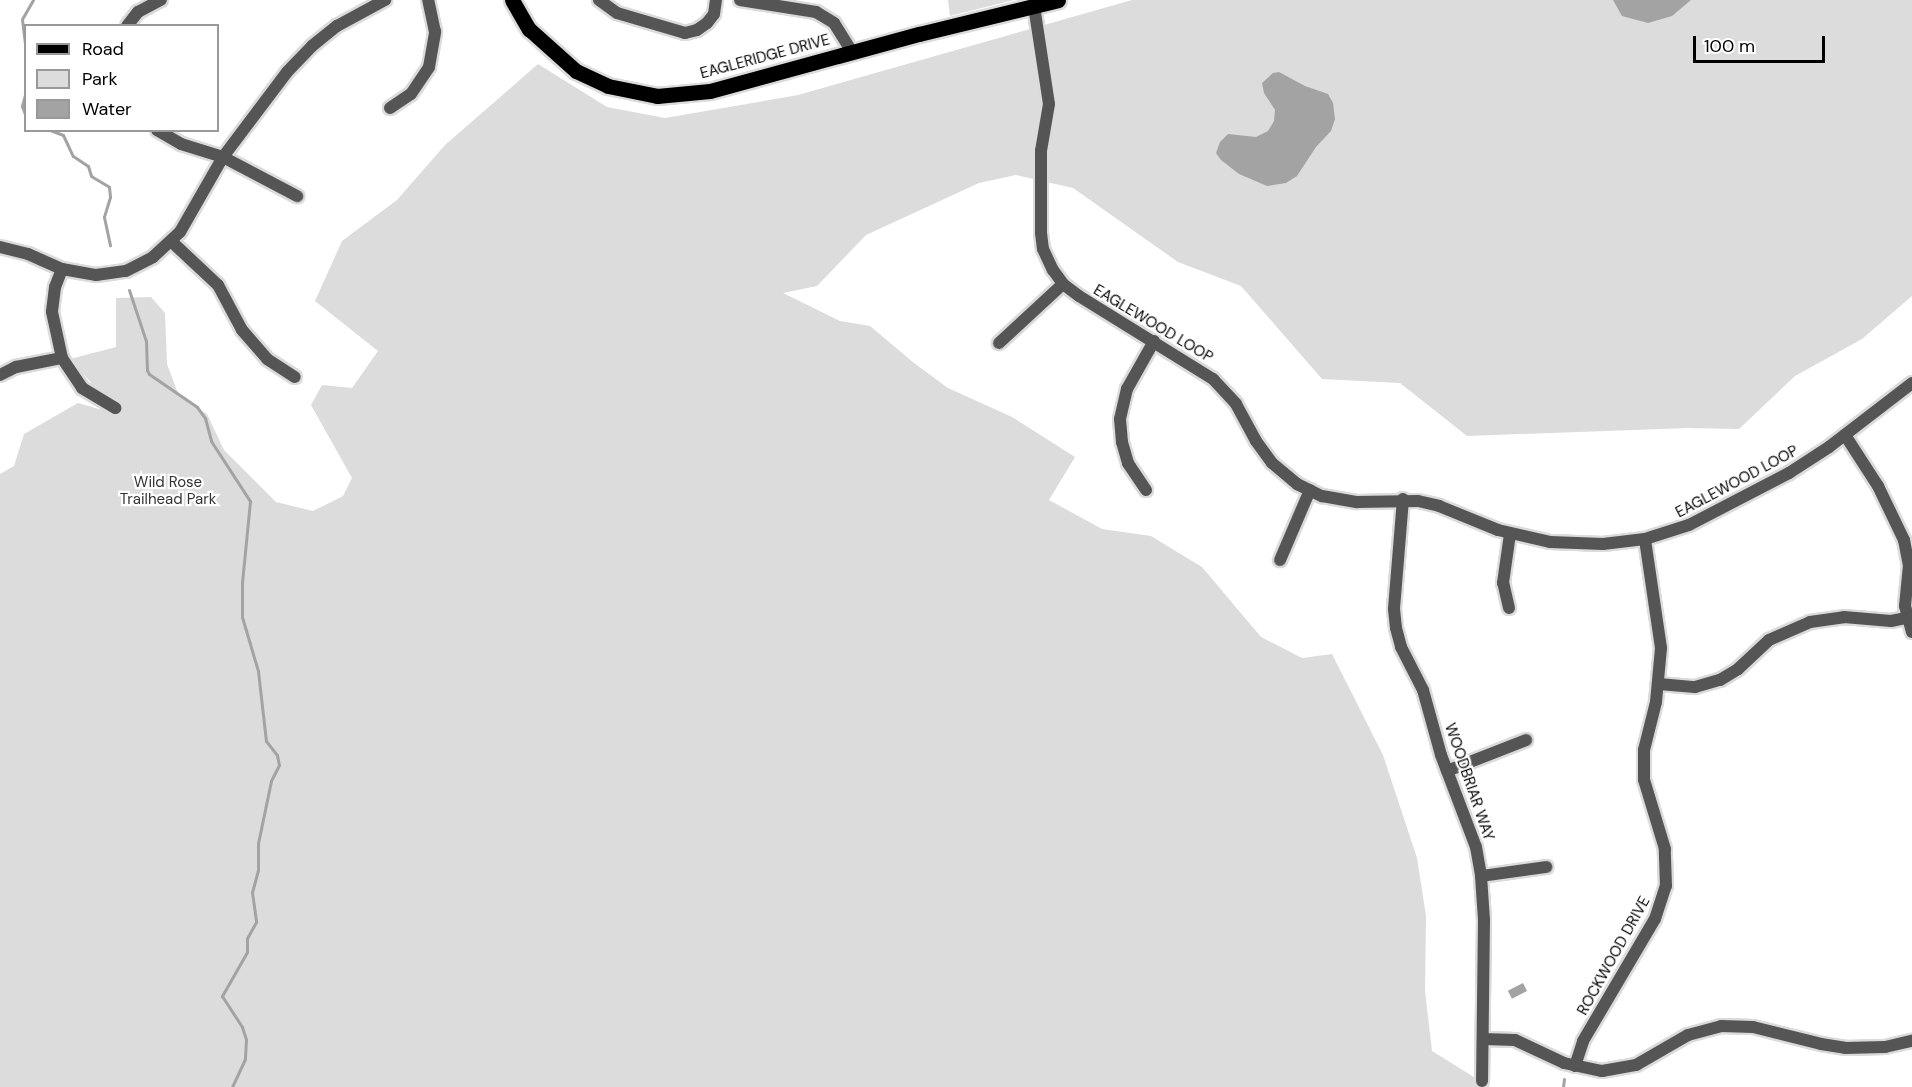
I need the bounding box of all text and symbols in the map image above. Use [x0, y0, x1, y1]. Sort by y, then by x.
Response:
legend [24, 24, 219, 132]
scale bar [1696, 24, 1828, 62]
street label: EAGLERIDGE DRIVE [698, 31, 832, 83]
text: 100 m [1704, 34, 1755, 58]
text: Road [82, 37, 124, 61]
text: Park [82, 67, 118, 91]
text: Water [82, 97, 132, 121]
street label: EAGLEWOOD LOOP [1090, 281, 1216, 367]
street label: EAGLEWOOD LOOP [1673, 442, 1801, 522]
park label: Wild Rose Trailhead Park [120, 473, 216, 508]
street label: WOODBRIAR WAY [1440, 721, 1498, 843]
street label: ROCKWOOD DRIVE [1574, 893, 1654, 1019]

